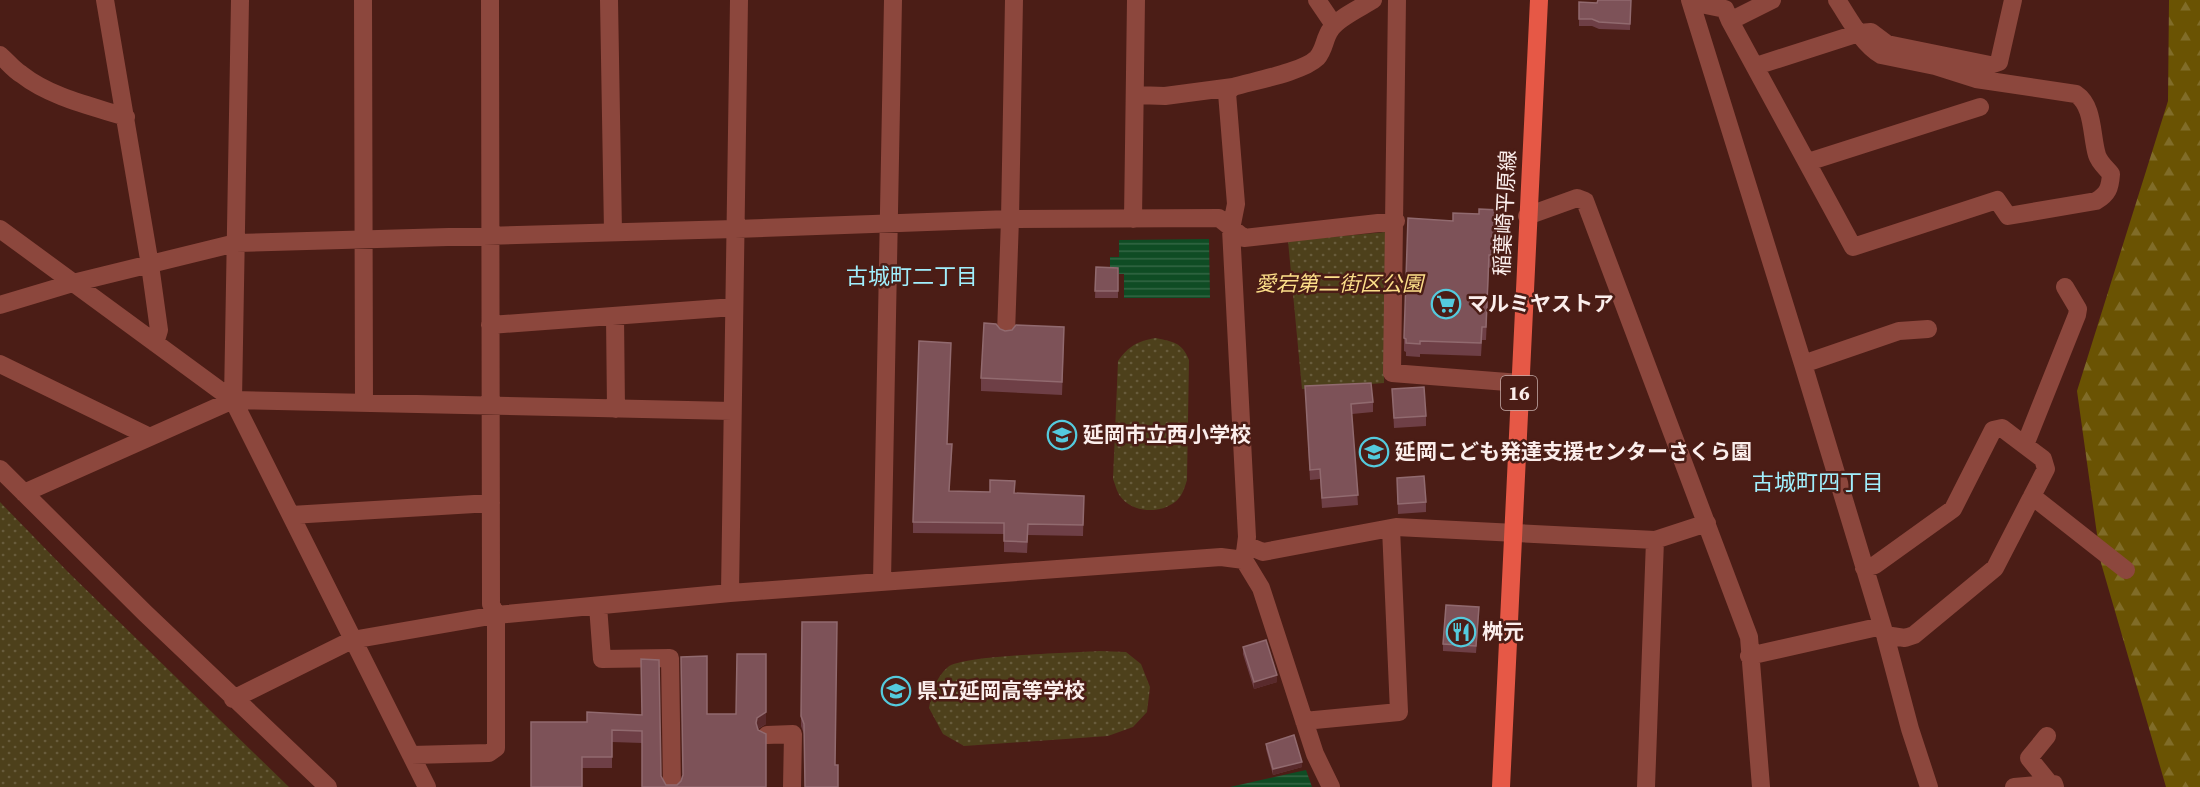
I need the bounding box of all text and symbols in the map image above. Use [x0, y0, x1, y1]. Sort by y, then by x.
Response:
street label: 稲葉崎平原線 [1487, 149, 1522, 277]
district label: 古城町二丁目 [846, 261, 978, 291]
park label: 愛宕第二街区公園 [1255, 269, 1426, 298]
supermarket icon: マルミヤストア [1430, 288, 1462, 320]
place label: マルミヤストア [1467, 289, 1614, 318]
road number: 16 [1501, 376, 1537, 410]
school or university icon: 延岡市立西小学校 [1046, 419, 1078, 451]
place label: 延岡市立西小学校 [1083, 420, 1251, 449]
school or university icon: 延岡こども発達支援センターさくら園 [1358, 436, 1390, 468]
place label: 延岡こども発達支援センターさくら園 [1395, 437, 1752, 466]
district label: 古城町四丁目 [1752, 467, 1884, 497]
restaurant icon: 桝元 [1445, 616, 1477, 648]
place label: 桝元 [1482, 617, 1524, 646]
school or university icon: 県立延岡高等学校 [880, 675, 912, 707]
place label: 県立延岡高等学校 [917, 676, 1085, 705]

